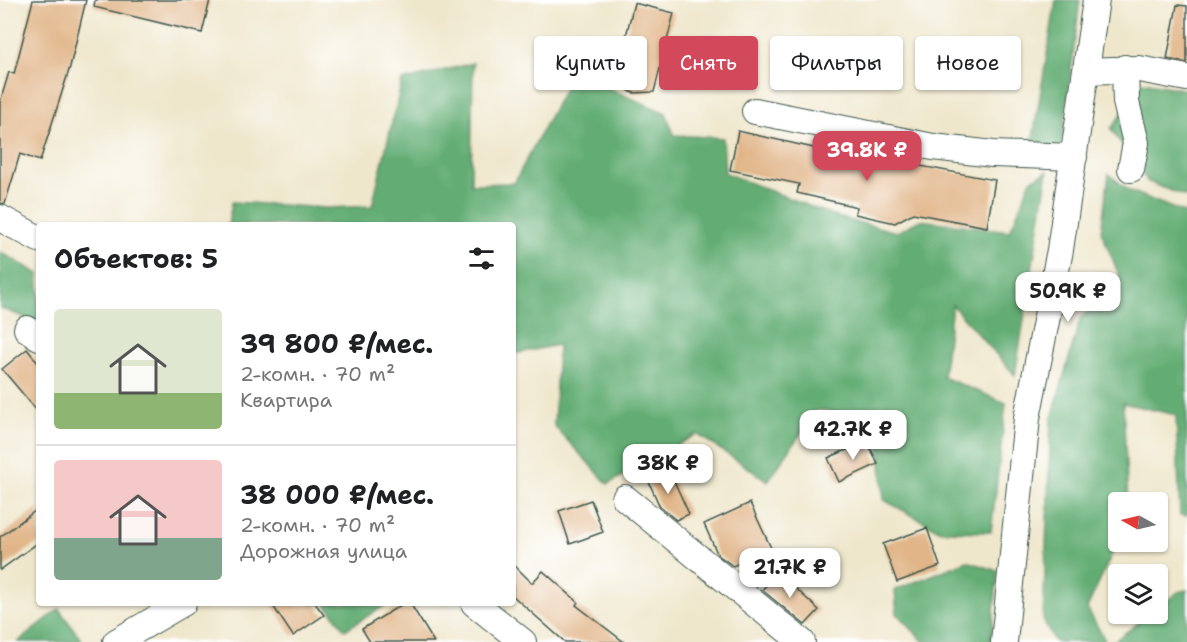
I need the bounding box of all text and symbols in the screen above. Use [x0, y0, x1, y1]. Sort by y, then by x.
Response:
chip: Купить [534, 36, 647, 90]
chip: Снять [659, 36, 758, 90]
chip: Фильтры [770, 36, 903, 90]
chip: Новое [915, 36, 1021, 90]
pin: 39.8K ₽ [812, 131, 922, 182]
text: 39.8K ₽ [826, 137, 908, 163]
text: Объектов: 5 [54, 241, 218, 276]
icon: filters [465, 242, 498, 275]
pin: 50.9K ₽ [1013, 272, 1123, 323]
text: 50.9K ₽ [1030, 278, 1106, 304]
text: 39 800 ₽/мес. [240, 326, 433, 361]
icon: home [102, 333, 174, 405]
text: 2-комн. · 70 m² [240, 361, 395, 387]
text: Квартира [240, 387, 332, 413]
pin: 42.7K ₽ [798, 410, 908, 461]
text: 42.7K ₽ [814, 416, 892, 442]
pin: 38K ₽ [626, 444, 710, 495]
text: 38K ₽ [637, 450, 699, 476]
text: 38 000 ₽/мес. [240, 477, 434, 512]
icon: home [102, 484, 174, 556]
north arrow [1108, 492, 1168, 552]
map controls [1108, 492, 1168, 624]
text: 2-комн. · 70 m² [240, 512, 395, 538]
text: Дорожная улица [240, 538, 407, 564]
pin: 21.7K ₽ [735, 548, 845, 599]
text: 21.7K ₽ [753, 554, 827, 580]
button: layers [1108, 564, 1168, 624]

